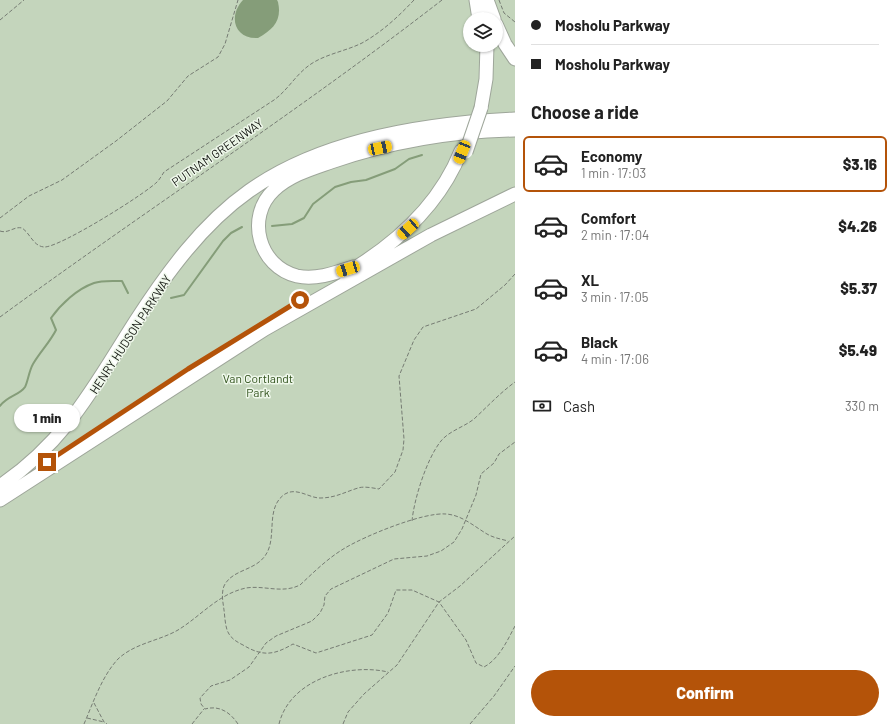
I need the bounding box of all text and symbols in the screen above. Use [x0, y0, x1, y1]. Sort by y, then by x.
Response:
map controls [463, 12, 503, 52]
button: layers [463, 12, 503, 52]
text: Mosholu Parkway [555, 16, 670, 34]
text: Mosholu Parkway [555, 55, 670, 73]
text: Choose a ride [531, 101, 639, 123]
street label: PUTNAM GREENWAY [169, 115, 265, 189]
car [452, 139, 472, 165]
car [367, 140, 393, 156]
icon: car [533, 146, 569, 182]
text: Economy [581, 147, 642, 165]
text: $3.16 [843, 155, 877, 173]
text: 1 min · 17:03 [581, 165, 646, 181]
icon: car [533, 208, 569, 244]
text: Comfort [581, 209, 636, 227]
car [395, 217, 421, 241]
text: $4.26 [838, 217, 877, 235]
text: 2 min · 17:04 [581, 227, 649, 243]
car [335, 260, 361, 278]
icon: car [533, 270, 569, 306]
text: XL [581, 271, 599, 289]
street label: HENRY HUDSON PARKWAY [86, 272, 174, 396]
text: $5.37 [840, 279, 877, 297]
text: 3 min · 17:05 [581, 289, 648, 305]
route start [291, 291, 309, 309]
icon: car [533, 332, 569, 368]
text: Black [581, 333, 618, 351]
text: $5.49 [839, 341, 877, 359]
text: 4 min · 17:06 [581, 351, 649, 367]
park label: Van Cortlandt Park [223, 371, 293, 399]
icon: cash [531, 395, 553, 417]
text: Cash [563, 397, 595, 415]
text: 330 m [845, 398, 879, 414]
callout: 1 min [14, 404, 80, 432]
text: 1 min [33, 410, 61, 426]
route end [38, 453, 56, 471]
button: Confirm [531, 670, 879, 716]

